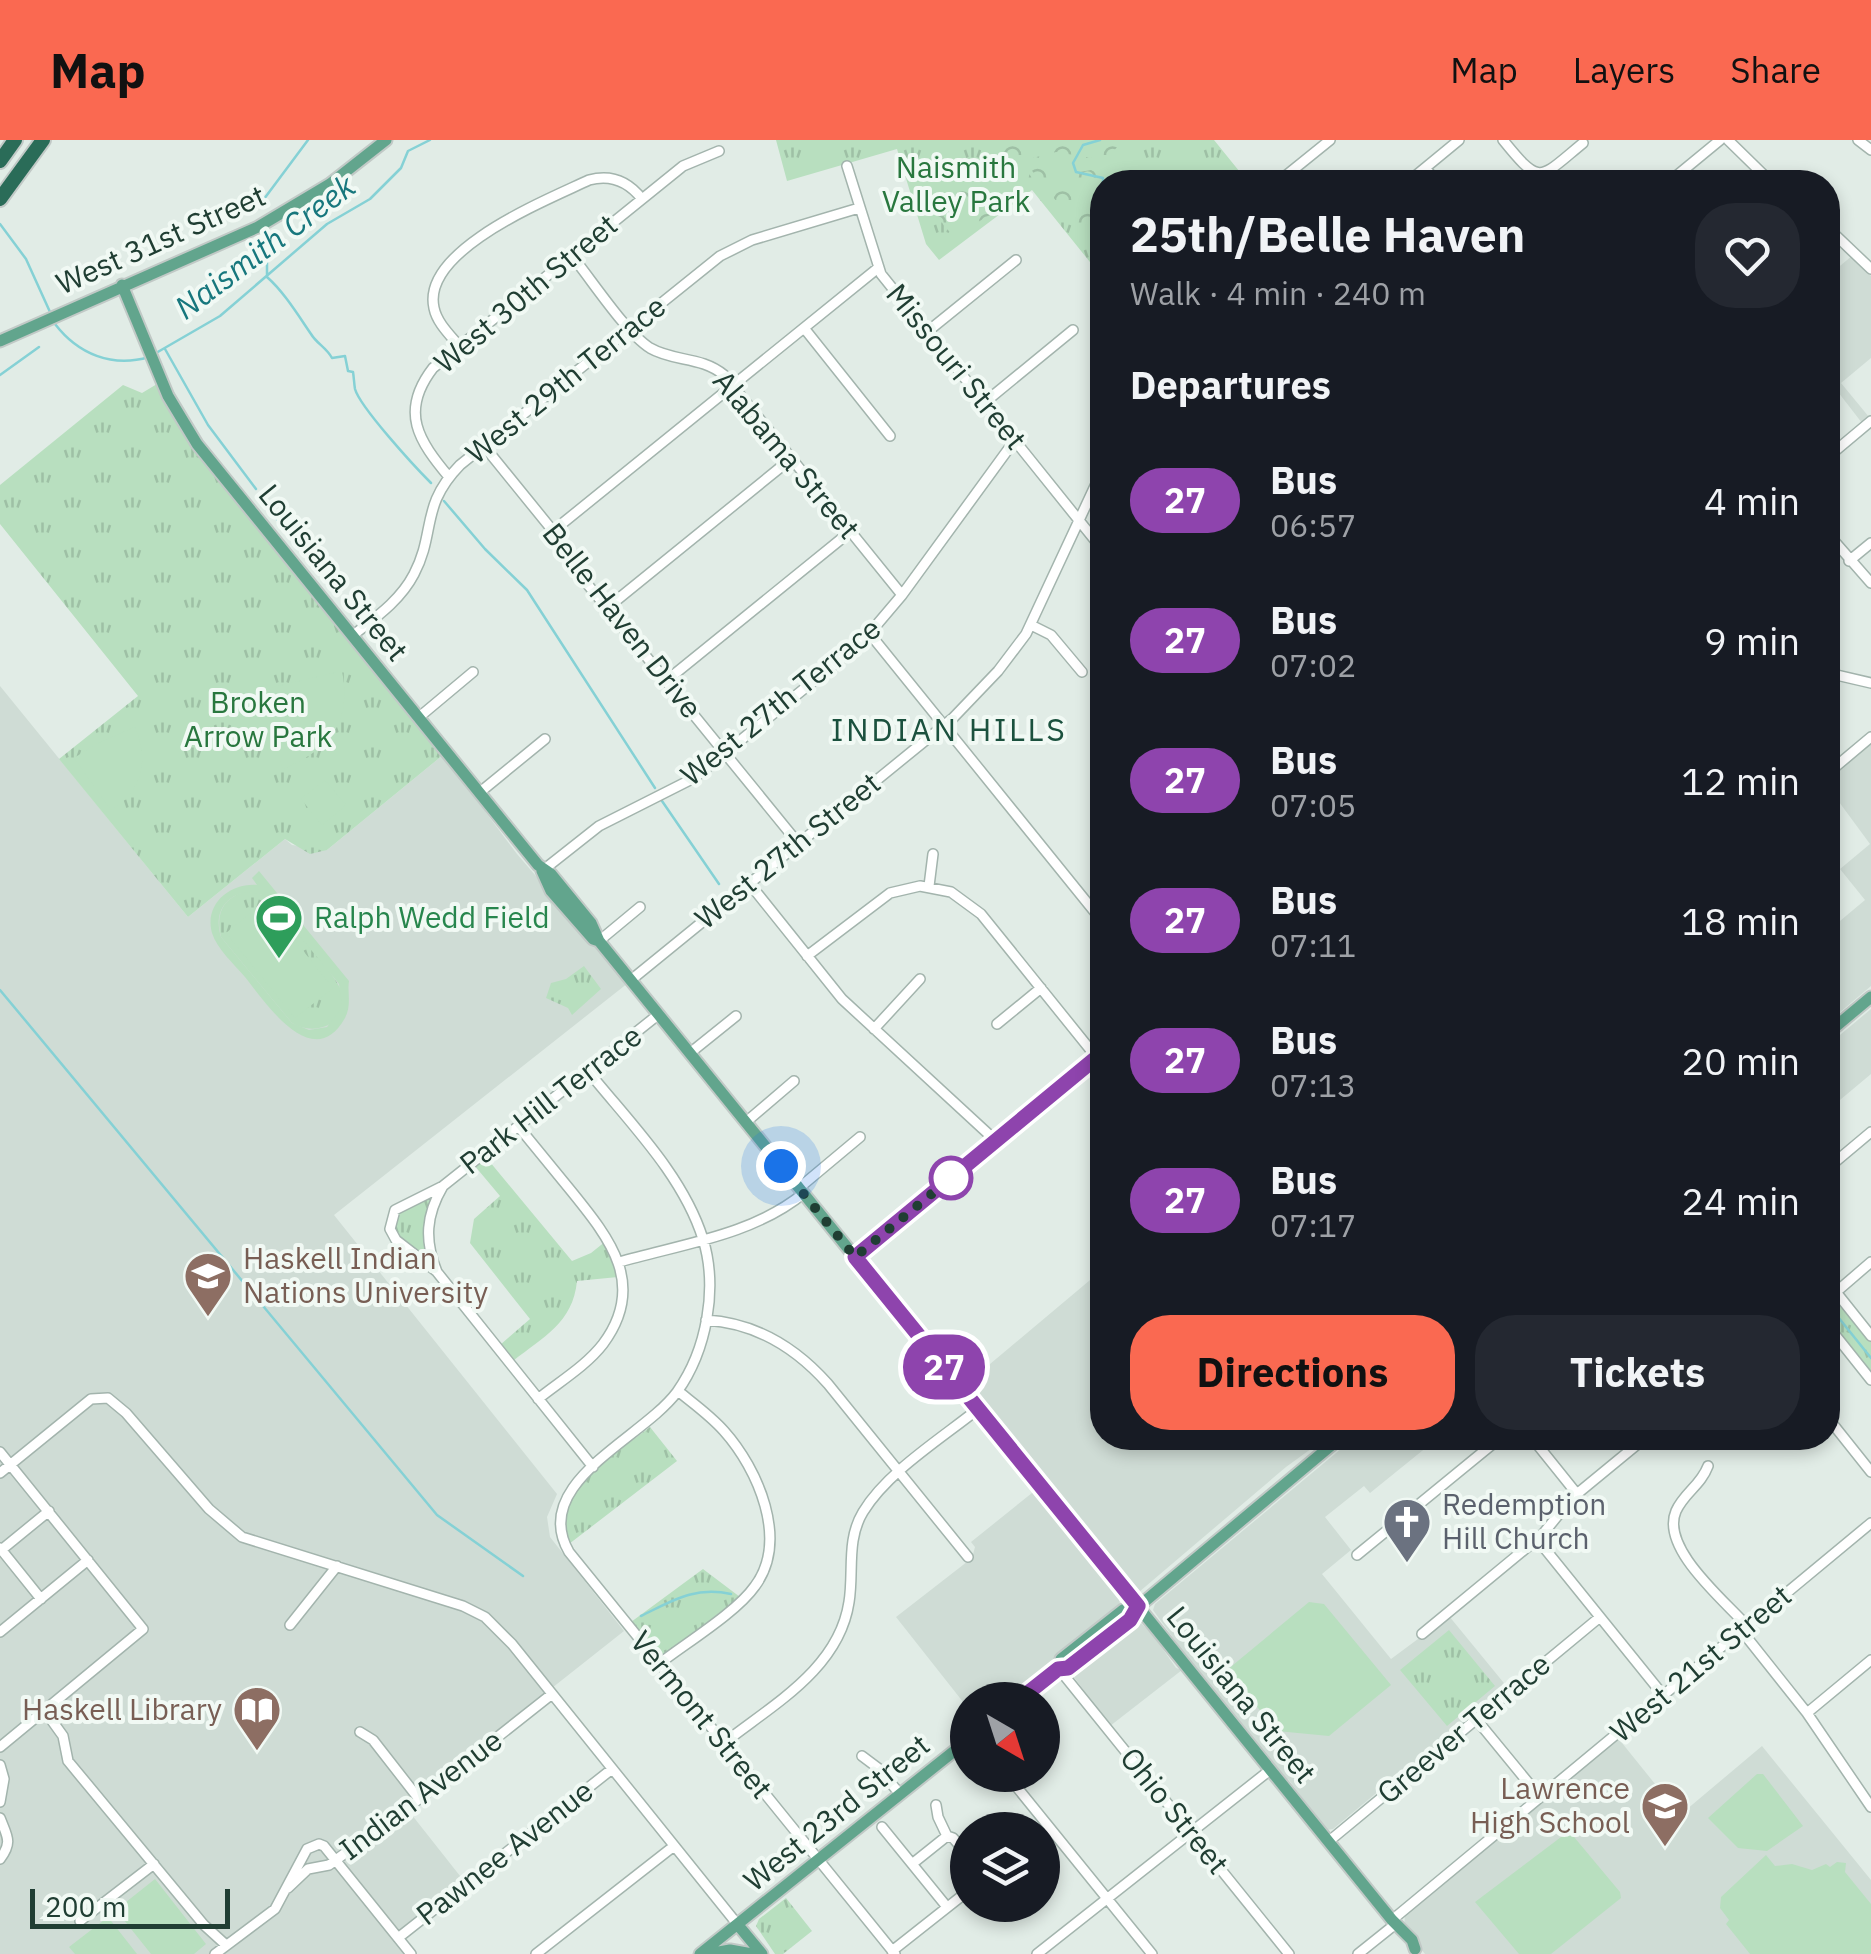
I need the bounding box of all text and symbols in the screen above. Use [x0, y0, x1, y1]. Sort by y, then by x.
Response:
text: Map [50, 39, 146, 101]
text: Map [1450, 47, 1518, 93]
text: Layers [1573, 47, 1675, 93]
text: Share [1730, 47, 1821, 93]
park label: Naismith Valley Park [882, 147, 1031, 220]
water label: Naismith Creek [166, 164, 364, 328]
street label: West 31st Street [50, 175, 271, 302]
text: 25th/Belle Haven [1130, 203, 1525, 265]
button: heart [1695, 203, 1800, 308]
street label: West 30th Street [425, 205, 625, 381]
text: Walk · 4 min · 240 m [1130, 272, 1426, 314]
street label: Missouri Street [878, 275, 1036, 457]
street label: West 29th Terrace [457, 286, 673, 472]
text: Departures [1130, 360, 1331, 409]
street label: Alabama Street [705, 362, 869, 546]
text: Bus [1270, 455, 1337, 504]
street label: Louisiana Street [251, 476, 417, 669]
text: 4 min [1704, 476, 1800, 525]
text: 27 [1164, 477, 1206, 523]
text: 06:57 [1270, 504, 1356, 546]
street label: Belle Haven Drive [535, 514, 712, 726]
text: Bus [1270, 595, 1337, 644]
street label: West 27th Terrace [672, 608, 888, 794]
text: 9 min [1704, 616, 1800, 665]
text: 27 [1164, 617, 1206, 663]
text: 07:02 [1270, 644, 1356, 686]
park label: Broken Arrow Park [184, 682, 332, 755]
district label: INDIAN HILLS [831, 708, 1067, 750]
text: Bus [1270, 735, 1337, 784]
text: 12 min [1681, 756, 1800, 805]
text: 27 [1164, 757, 1206, 803]
street label: West 27th Street [686, 763, 888, 937]
text: 07:05 [1270, 784, 1356, 826]
text: Bus [1270, 875, 1337, 924]
sports icon: Ralph Wedd Field [253, 892, 305, 960]
text: 18 min [1681, 896, 1800, 945]
place label: Ralph Wedd Field [314, 897, 550, 936]
text: 27 [1164, 897, 1206, 943]
text: 07:11 [1270, 924, 1356, 966]
street label: Park Hill Terrace [451, 1015, 649, 1182]
text: Bus [1270, 1015, 1337, 1064]
text: 20 min [1681, 1036, 1800, 1085]
text: 27 [1164, 1037, 1206, 1083]
text: 07:13 [1270, 1064, 1356, 1106]
your location [756, 1141, 806, 1191]
text: Bus [1270, 1155, 1337, 1204]
unlabelled marker [930, 1157, 972, 1199]
text: 24 min [1681, 1176, 1800, 1225]
text: 27 [1164, 1177, 1206, 1223]
text: 07:17 [1270, 1204, 1356, 1246]
place label: Haskell Indian Nations University [243, 1238, 488, 1311]
school or university icon: Haskell Indian Nations University [182, 1250, 234, 1318]
button: Directions [1130, 1315, 1455, 1430]
button: Tickets [1475, 1315, 1800, 1430]
line badge: 27 [899, 1334, 989, 1400]
text: 27 [923, 1344, 965, 1390]
place label: Redemption Hill Church [1442, 1484, 1606, 1557]
church icon: Redemption Hill Church [1381, 1496, 1433, 1564]
street label: West 21st Street [1601, 1576, 1799, 1750]
street label: Louisiana Street [1159, 1598, 1325, 1791]
street label: Vermont Street [623, 1622, 782, 1806]
street label: Greever Terrace [1368, 1644, 1558, 1812]
north arrow [950, 1682, 1060, 1792]
map controls [950, 1682, 1060, 1922]
library icon: Haskell Library [231, 1684, 283, 1752]
place label: Haskell Library [22, 1689, 222, 1728]
street label: Indian Avenue [331, 1720, 509, 1868]
street label: West 23rd Street [735, 1725, 937, 1899]
street label: Ohio Street [1112, 1739, 1238, 1881]
place label: Lawrence High School [1470, 1768, 1630, 1841]
street label: Pawnee Avenue [408, 1771, 600, 1933]
school or university icon: Lawrence High School [1639, 1780, 1691, 1848]
button: layers [950, 1812, 1060, 1922]
scale bar [30, 1884, 230, 1928]
text: 200 m [45, 1888, 126, 1925]

